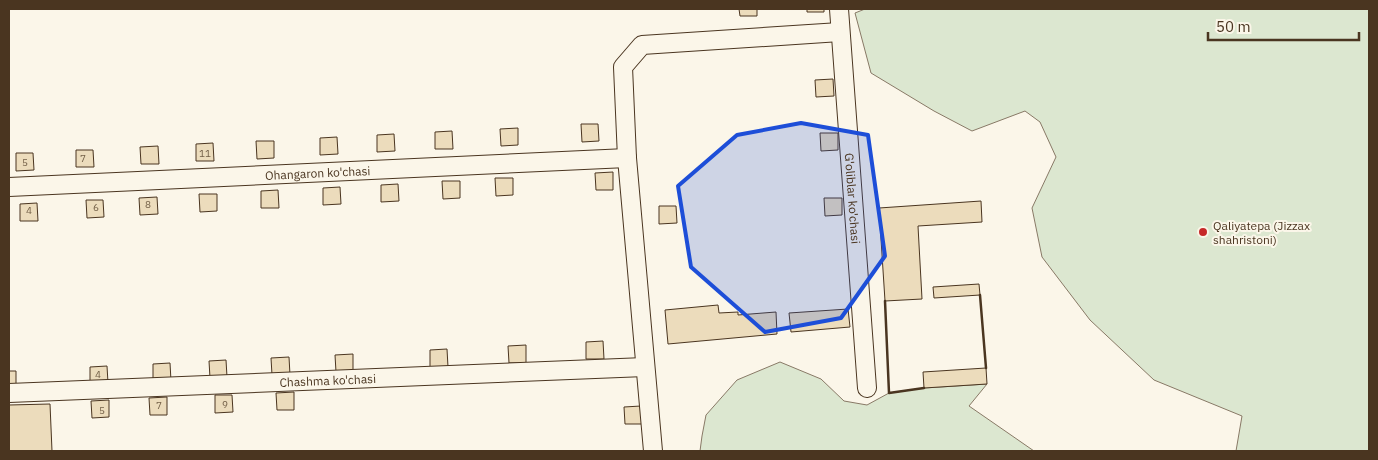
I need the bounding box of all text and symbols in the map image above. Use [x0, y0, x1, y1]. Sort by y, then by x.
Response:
scale bar [1208, 10, 1359, 42]
text: 50 m [1216, 17, 1251, 36]
house number: 11 [199, 147, 211, 160]
house number: 7 [80, 152, 86, 165]
street label: G'oliblar ko'chasi [842, 152, 864, 245]
house number: 5 [22, 156, 28, 169]
street label: Ohangaron ko'chasi [265, 163, 371, 182]
house number: 8 [145, 198, 151, 211]
house number: 6 [93, 201, 99, 214]
house number: 4 [26, 204, 32, 217]
place label: Qaliyatepa (Jizzax shahristoni) [1213, 218, 1310, 247]
marker: Qaliyatepa (Jizzax shahristoni) [1197, 226, 1209, 238]
house number: 4 [95, 368, 101, 381]
street label: Chashma ko'chasi [279, 371, 376, 389]
house number: 9 [222, 398, 228, 411]
house number: 7 [156, 399, 162, 412]
house number: 5 [99, 404, 105, 417]

